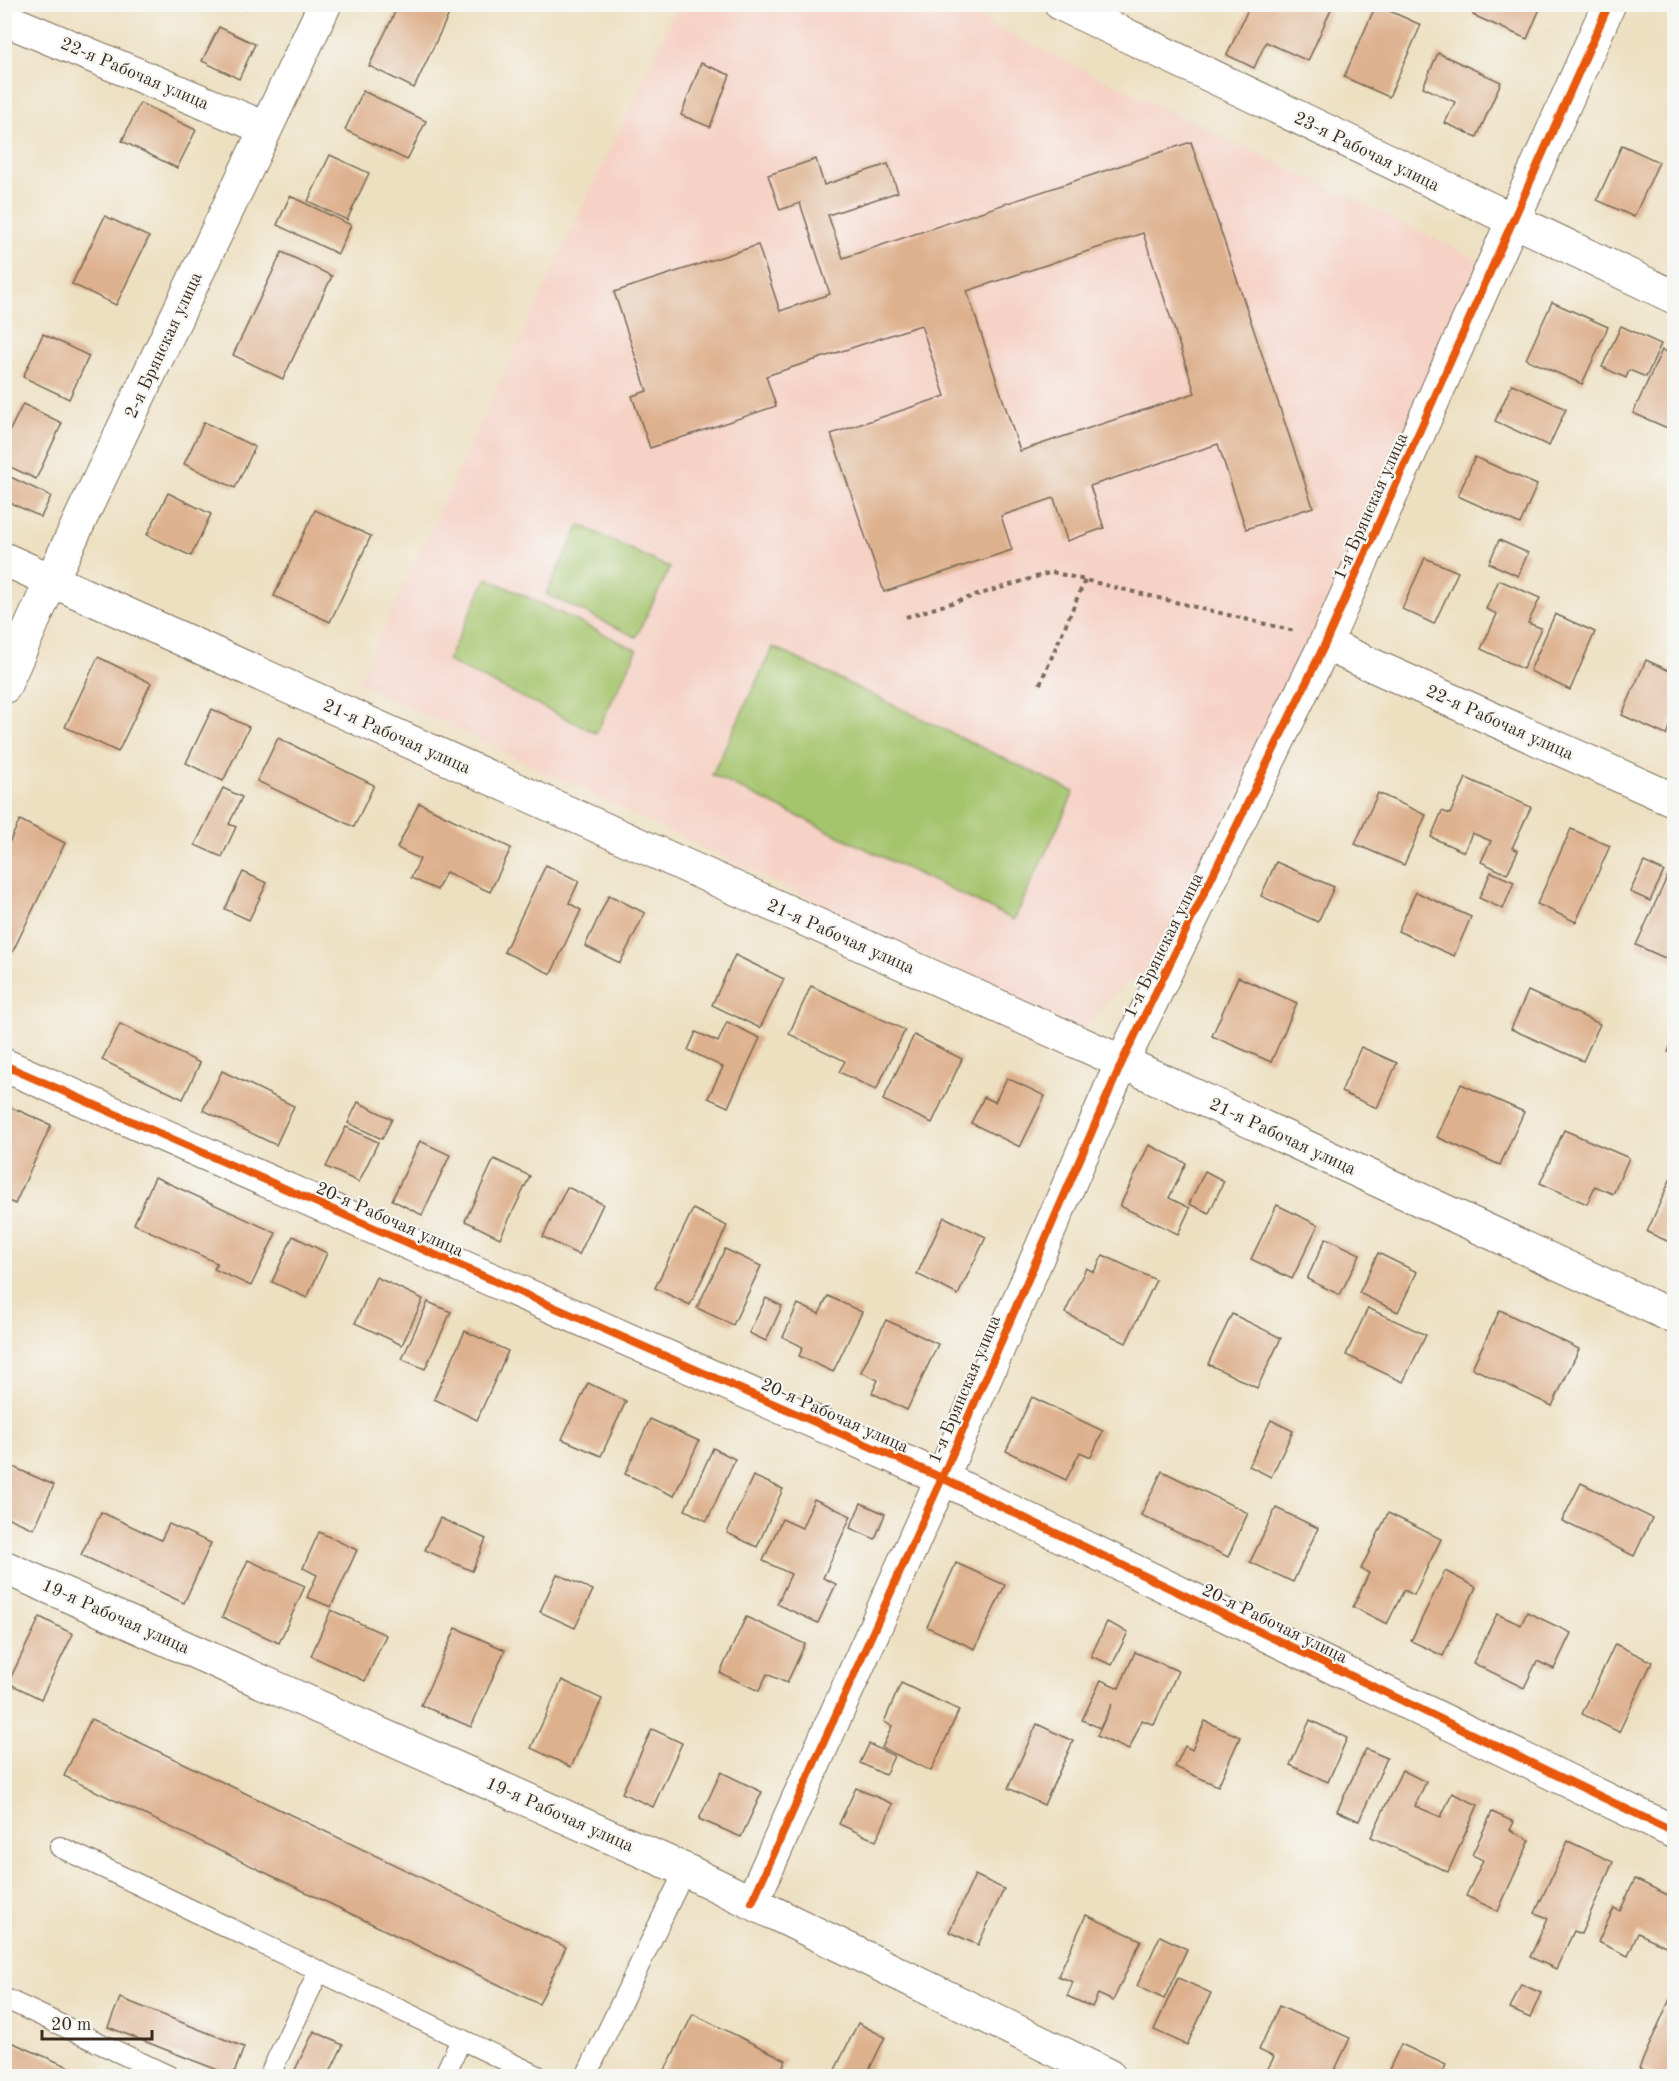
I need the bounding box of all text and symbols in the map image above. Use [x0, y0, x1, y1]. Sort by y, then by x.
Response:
street label: 22-я Рабочая улица [58, 35, 212, 113]
street label: 23-я Рабочая улица [1291, 109, 1442, 195]
street label: 2-я Брянская улица [122, 269, 206, 421]
street label: 1-я Брянская улица [1330, 430, 1412, 583]
street label: 22-я Рабочая улица [1423, 682, 1576, 764]
street label: 21-я Рабочая улица [320, 696, 473, 778]
street label: 1-я Брянская улица [1121, 870, 1207, 1021]
street label: 21-я Рабочая улица [764, 896, 917, 978]
street label: 21-я Рабочая улица [1207, 1095, 1359, 1179]
street label: 20-я Рабочая улица [313, 1179, 466, 1261]
street label: 1-я Брянская улица [926, 1313, 1004, 1466]
street label: 20-я Рабочая улица [758, 1375, 911, 1457]
street label: 19-я Рабочая улица [39, 1576, 192, 1658]
street label: 20-я Рабочая улица [1199, 1581, 1350, 1667]
street label: 19-я Рабочая улица [483, 1774, 636, 1856]
scale bar [42, 2003, 152, 2041]
text: 20 m [51, 2016, 91, 2034]

